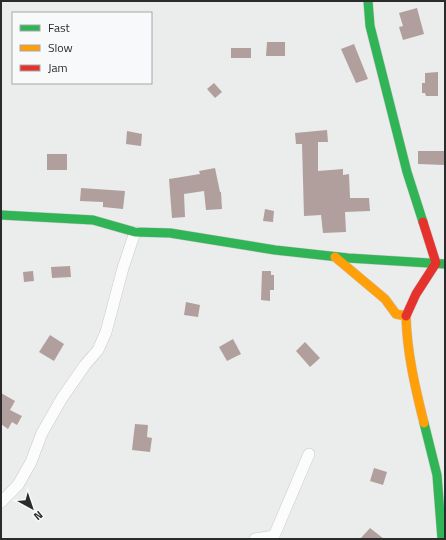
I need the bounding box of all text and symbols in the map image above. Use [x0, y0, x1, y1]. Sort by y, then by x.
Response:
legend [12, 12, 152, 84]
text: Fast [48, 18, 71, 37]
text: Slow [48, 38, 73, 57]
text: Jam [48, 58, 68, 77]
north arrow [12, 488, 52, 528]
text: N [30, 507, 46, 524]

